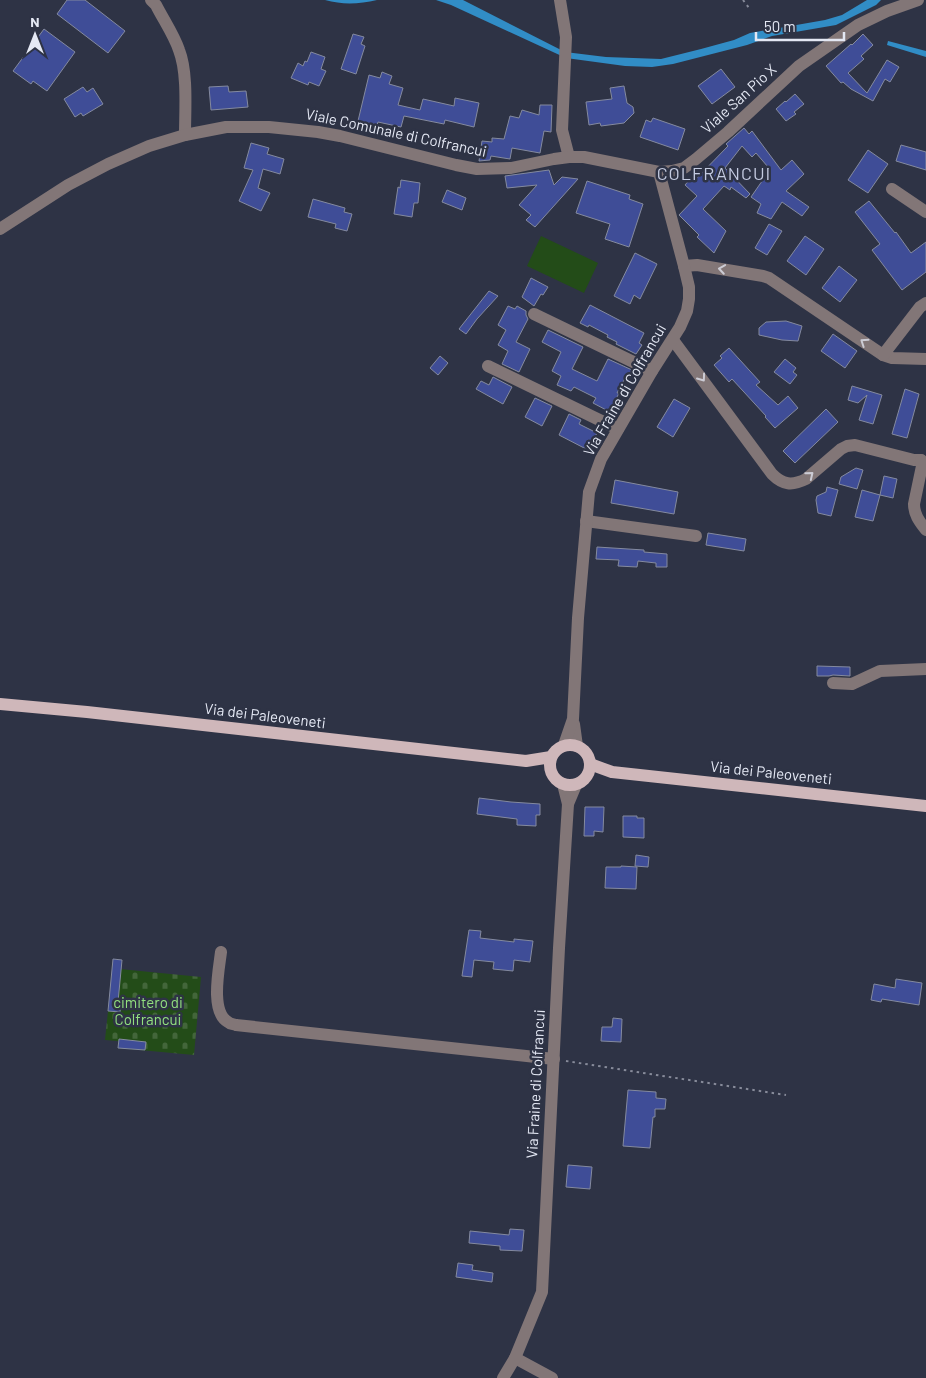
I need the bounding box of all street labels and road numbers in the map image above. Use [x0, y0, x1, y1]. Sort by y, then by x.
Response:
street label: Viale San Pio X [697, 60, 780, 137]
street label: Viale Comunale di Colfrancui [304, 104, 488, 160]
street label: Via Fraine di Colfrancui [579, 320, 669, 459]
street label: Via dei Paleoveneti [203, 699, 327, 731]
street label: Via dei Paleoveneti [709, 757, 833, 787]
street label: Via Fraine di Colfrancui [522, 1009, 548, 1159]

